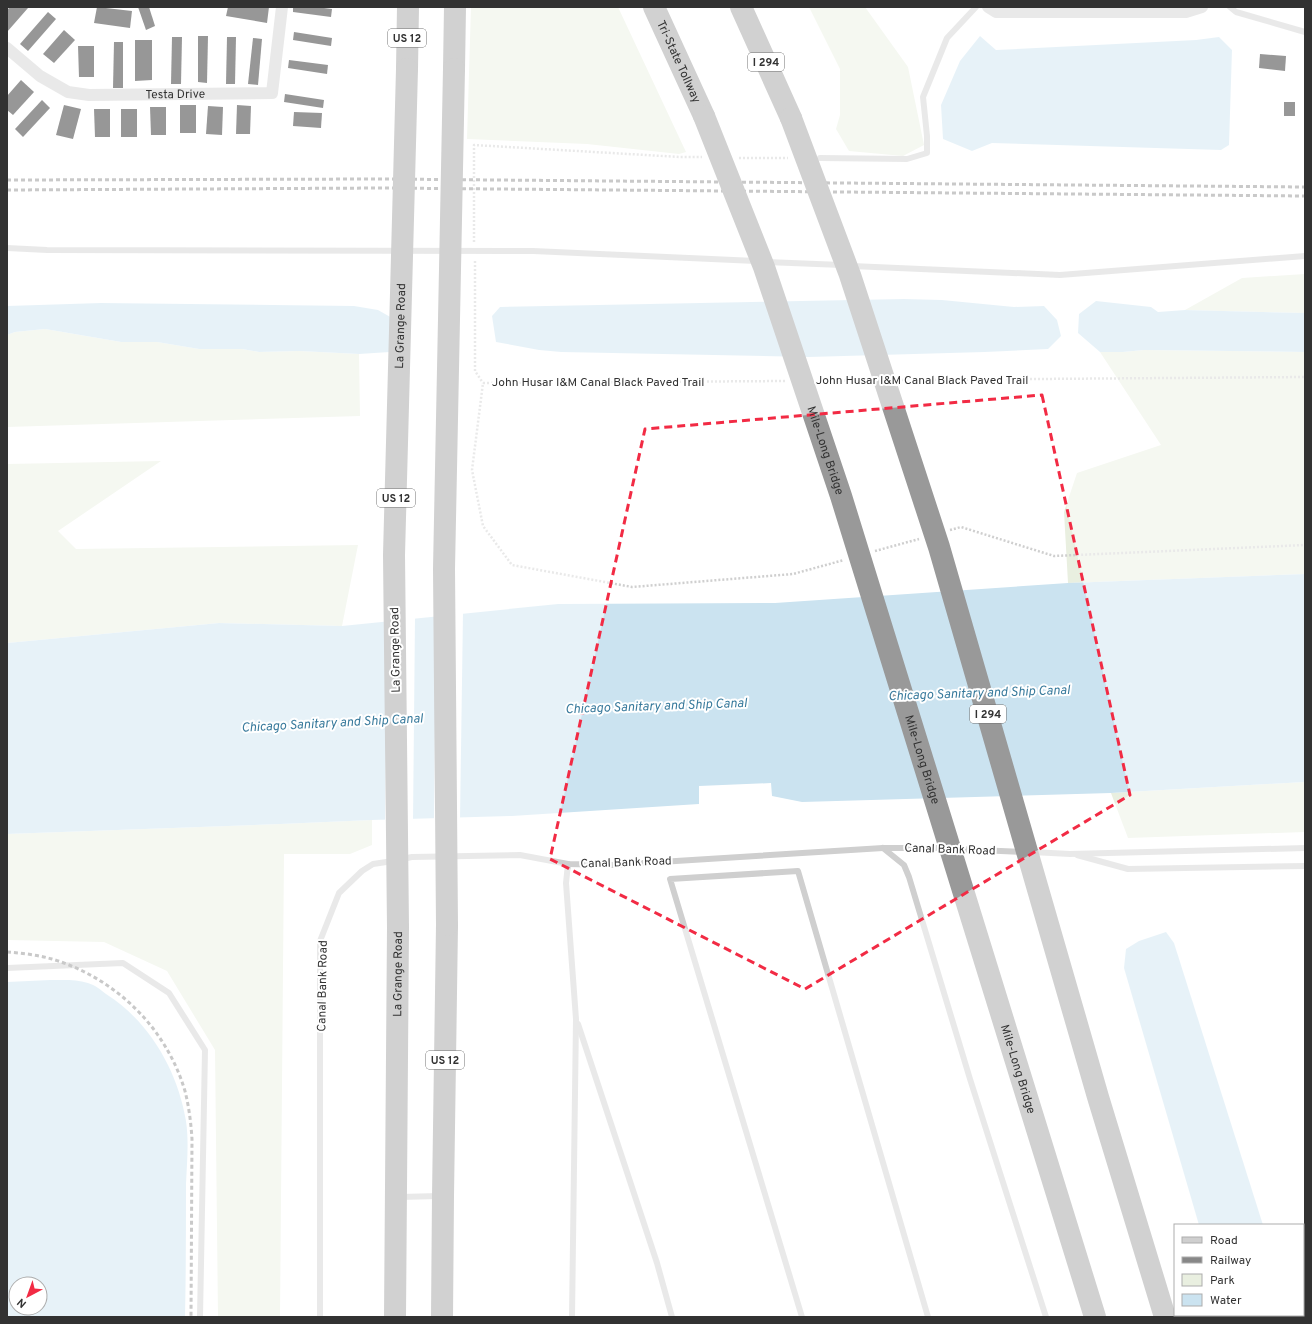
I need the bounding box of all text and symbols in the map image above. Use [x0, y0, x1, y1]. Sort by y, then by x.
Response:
street label: Tri-State Tollway [652, 18, 704, 106]
road number: US 12 [388, 29, 426, 47]
road number: I 294 [748, 53, 784, 71]
street label: Testa Drive [145, 87, 205, 103]
street label: La Grange Road [392, 283, 410, 369]
street label: John Husar I&M Canal Black Paved Trail [816, 373, 1028, 389]
street label: John Husar I&M Canal Black Paved Trail [492, 375, 704, 391]
street label: Mile-Long Bridge [802, 404, 847, 497]
road number: US 12 [377, 489, 415, 507]
street label: La Grange Road [387, 607, 405, 693]
water label: Chicago Sanitary and Ship Canal [888, 683, 1071, 705]
water label: Chicago Sanitary and Ship Canal [565, 696, 748, 718]
road number: I 294 [970, 705, 1006, 723]
water label: Chicago Sanitary and Ship Canal [241, 711, 424, 737]
street label: Mile-Long Bridge [900, 713, 943, 806]
street label: Canal Bank Road [904, 840, 996, 860]
street label: Canal Bank Road [580, 853, 672, 873]
street label: La Grange Road [390, 931, 407, 1017]
street label: Canal Bank Road [314, 940, 332, 1032]
street label: Mile-Long Bridge [996, 1023, 1039, 1116]
road number: US 12 [426, 1051, 464, 1069]
legend [1174, 1224, 1304, 1316]
text: Road [1210, 1233, 1238, 1249]
text: Railway [1210, 1253, 1251, 1269]
text: Park [1210, 1273, 1235, 1289]
north arrow [8, 1276, 48, 1316]
text: Water [1210, 1293, 1242, 1309]
text: N [15, 1295, 30, 1311]

